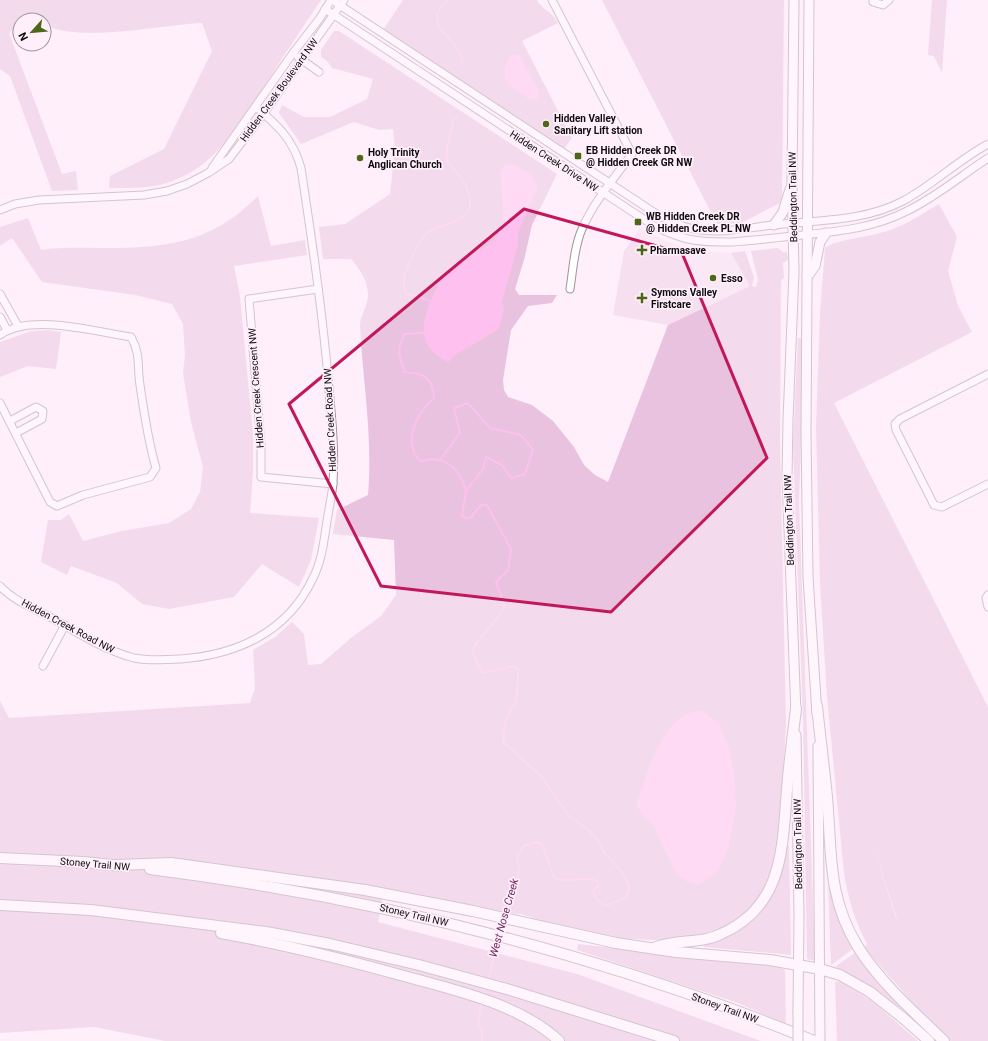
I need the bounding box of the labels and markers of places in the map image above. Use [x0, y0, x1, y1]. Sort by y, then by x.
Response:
place label: Hidden Valley Sanitary Lift station [554, 113, 643, 136]
marker: Hidden Valley Sanitary Lift station [541, 119, 551, 129]
place label: EB Hidden Creek DR @ Hidden Creek GR NW [586, 145, 692, 168]
place label: Holy Trinity Anglican Church [368, 147, 442, 170]
marker: EB Hidden Creek DR @ Hidden Creek GR NW [573, 151, 583, 161]
marker: Holy Trinity Anglican Church [355, 153, 365, 163]
place label: WB Hidden Creek DR @ Hidden Creek PL NW [646, 211, 751, 234]
marker: WB Hidden Creek DR @ Hidden Creek PL NW [633, 217, 643, 227]
marker: Pharmasave [637, 245, 647, 255]
place label: Pharmasave [650, 245, 706, 256]
marker: Esso [708, 273, 718, 283]
place label: Esso [721, 273, 743, 284]
place label: Symons Valley Firstcare [651, 287, 718, 310]
marker: Symons Valley Firstcare [636, 292, 648, 304]

